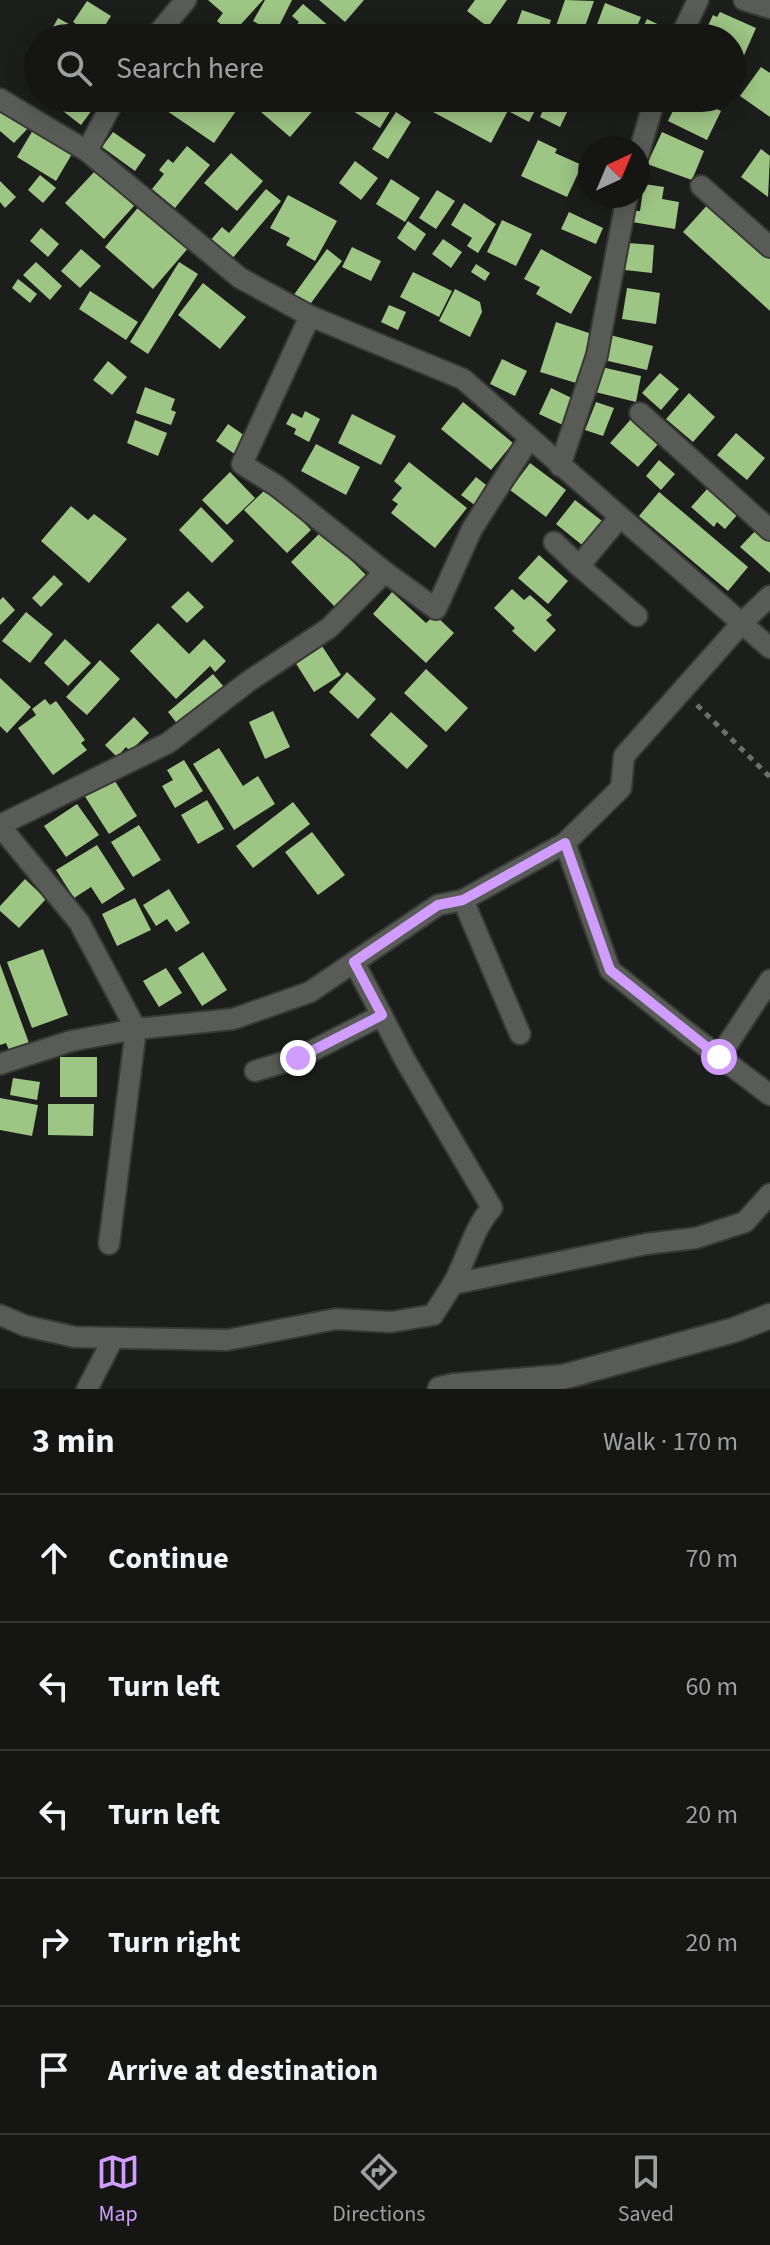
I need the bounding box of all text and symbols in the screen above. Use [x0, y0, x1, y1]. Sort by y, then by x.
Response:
search box [24, 24, 746, 112]
icon: search [52, 46, 96, 90]
text: Search here [116, 47, 264, 90]
north arrow [578, 136, 650, 208]
route start [701, 1039, 737, 1075]
route end [280, 1040, 316, 1076]
text: 3 min [32, 1417, 115, 1466]
text: Walk · 170 m [603, 1423, 738, 1460]
icon: ahead [32, 1536, 76, 1580]
text: Continue [108, 1537, 229, 1580]
text: 70 m [685, 1540, 738, 1577]
icon: left [32, 1664, 76, 1708]
text: Turn left [108, 1665, 220, 1708]
text: 60 m [685, 1668, 738, 1705]
icon: left [32, 1792, 76, 1836]
text: Turn left [108, 1793, 220, 1836]
text: 20 m [685, 1796, 738, 1833]
icon: right [32, 1920, 76, 1964]
text: Turn right [108, 1921, 240, 1964]
text: 20 m [685, 1924, 738, 1961]
icon: arrive [32, 2048, 76, 2092]
text: Arrive at destination [108, 2049, 378, 2092]
tab: Map [96, 2150, 140, 2230]
tab: Directions [332, 2150, 425, 2230]
tab: Saved [618, 2150, 674, 2230]

